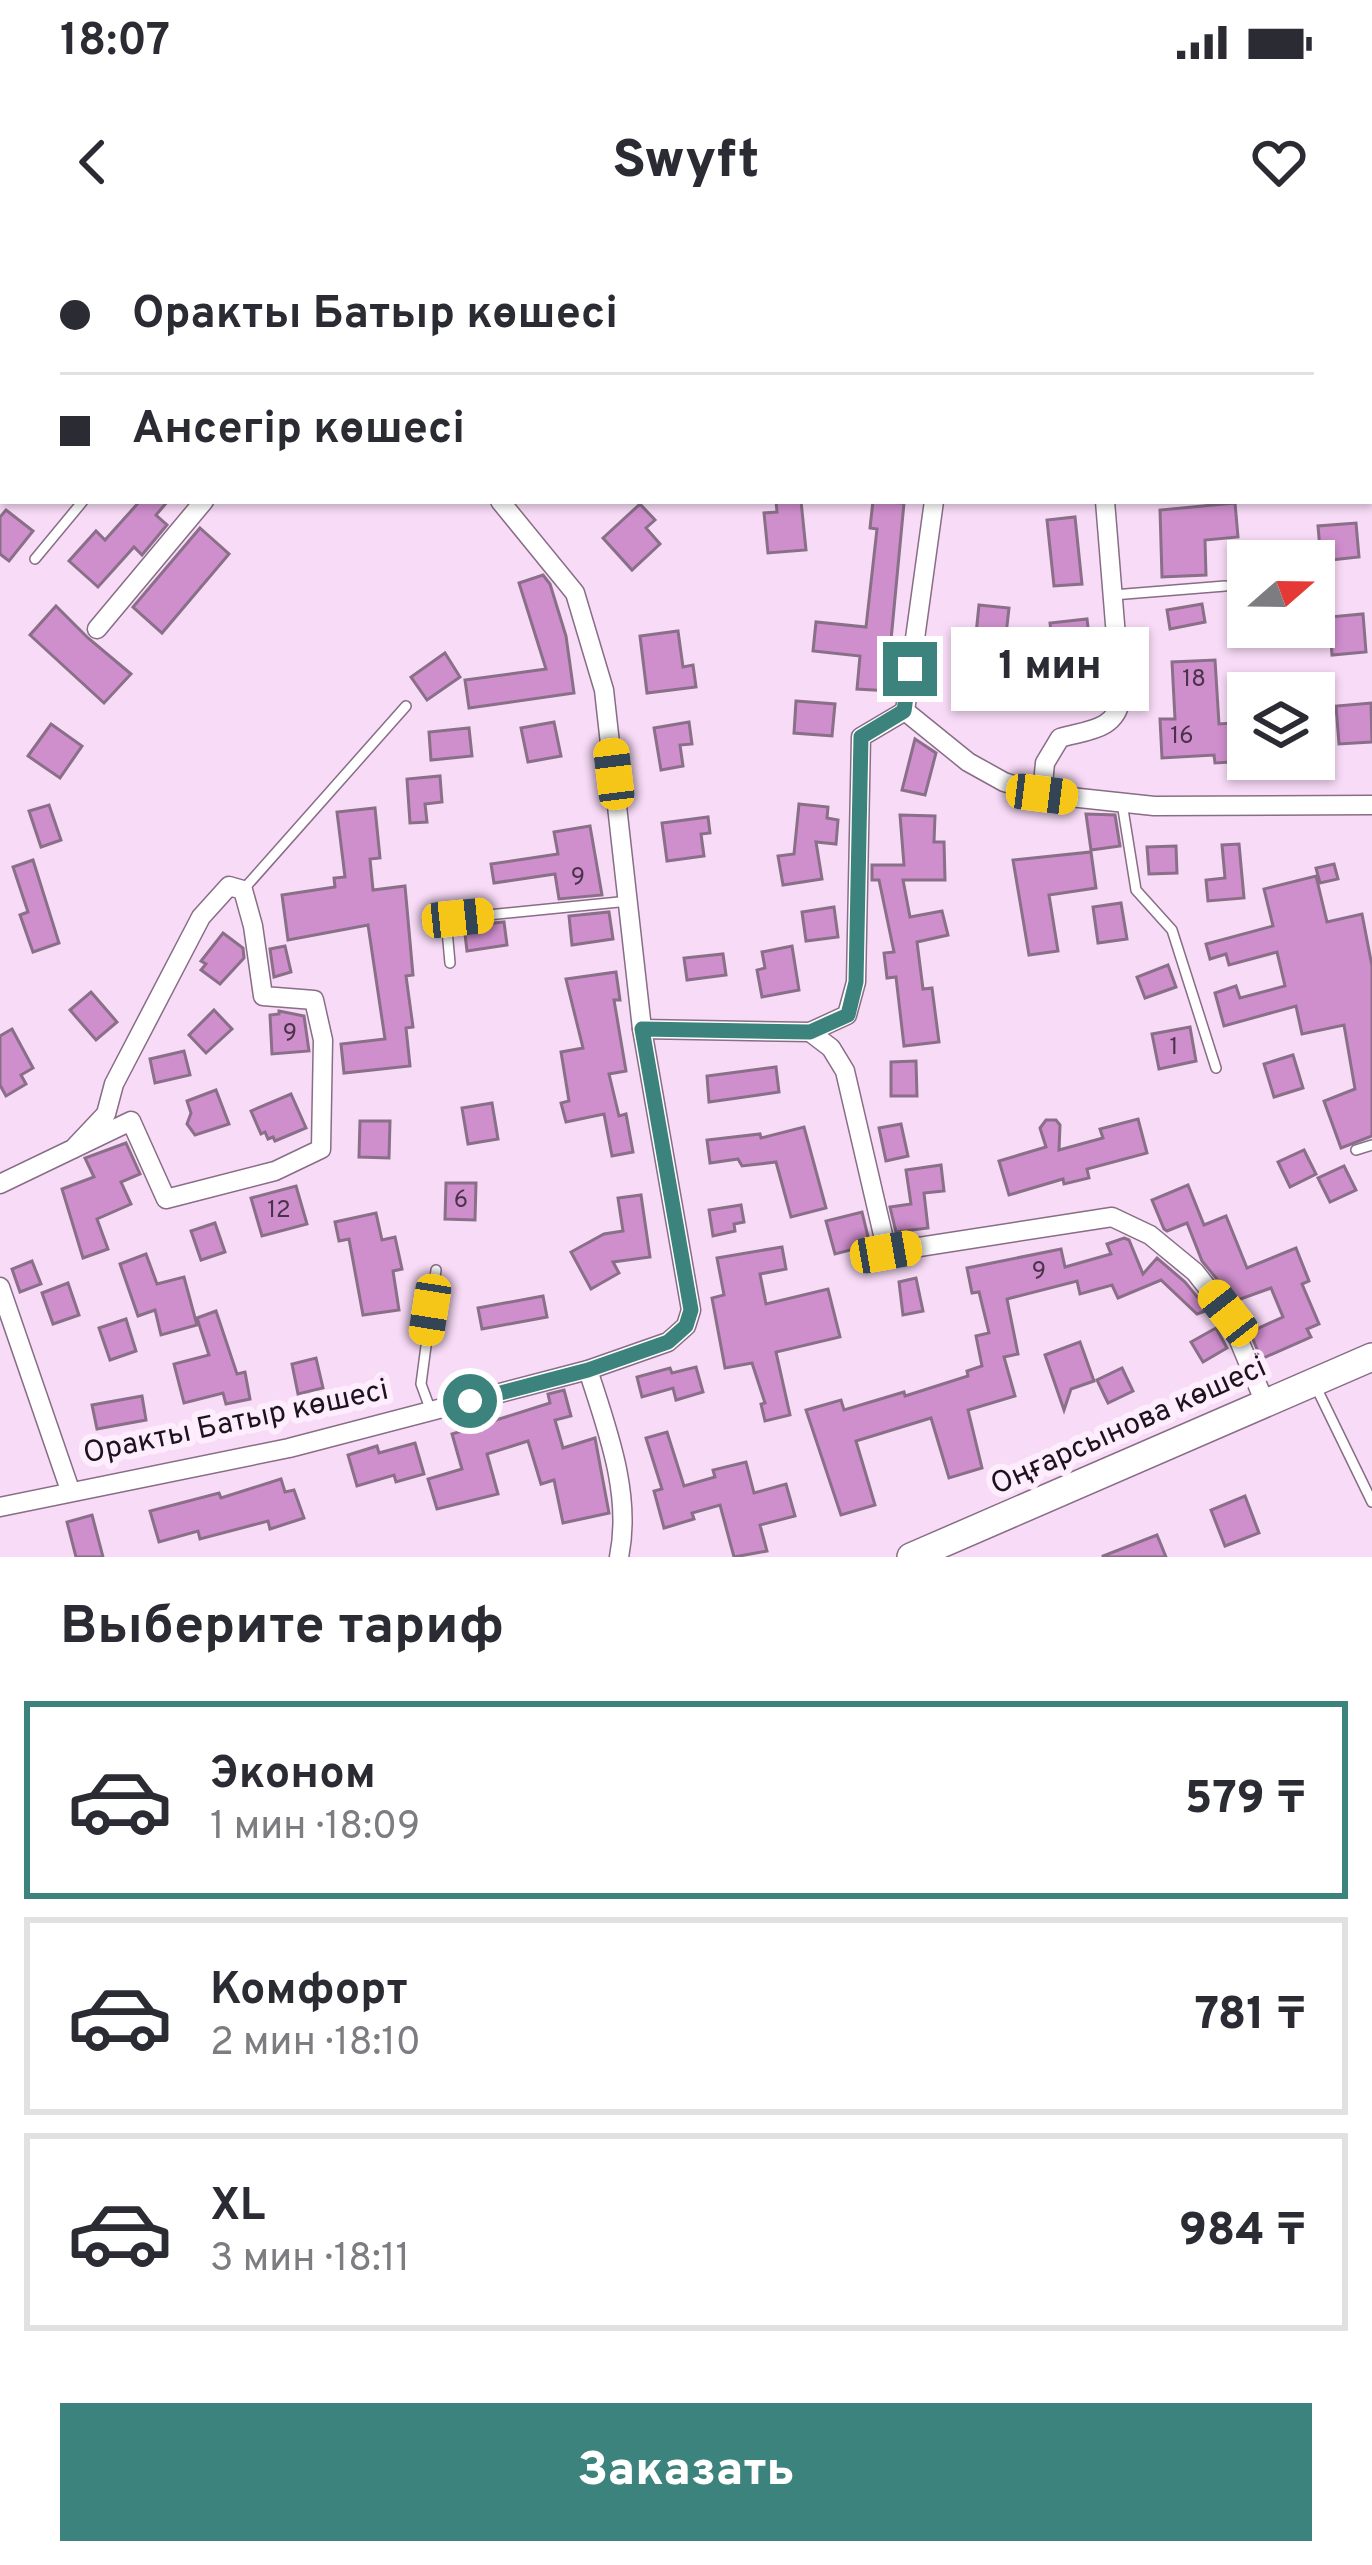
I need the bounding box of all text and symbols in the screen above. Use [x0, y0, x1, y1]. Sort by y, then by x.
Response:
text: 18:07 [60, 14, 170, 71]
text: Swyft [613, 128, 759, 197]
icon: back [60, 129, 126, 195]
icon: heart [1246, 129, 1312, 195]
text: Оракты Батыр көшесі [132, 287, 618, 344]
text: Ансегір көшесі [132, 402, 465, 459]
north arrow [1227, 540, 1335, 648]
map controls [1227, 540, 1335, 780]
callout: 1 мин [952, 627, 1150, 711]
route end [883, 642, 937, 696]
text: 1 мин [999, 644, 1101, 693]
house number: 18 [1182, 665, 1206, 695]
button: layers [1227, 672, 1335, 780]
house number: 16 [1170, 722, 1194, 752]
car [592, 736, 636, 812]
car [1004, 772, 1080, 816]
house number: 9 [571, 863, 585, 893]
car [420, 896, 496, 940]
house number: 9 [283, 1019, 297, 1049]
house number: 1 [1170, 1033, 1178, 1063]
house number: 6 [454, 1186, 468, 1216]
house number: 12 [267, 1196, 291, 1226]
car [847, 1228, 925, 1276]
house number: 9 [1032, 1257, 1046, 1287]
car [407, 1272, 453, 1348]
car [1192, 1274, 1264, 1352]
street label: Оңғарсынова көшесі [986, 1350, 1272, 1504]
street label: Оракты Батыр көшесі [80, 1373, 392, 1473]
route start [443, 1374, 497, 1428]
text: Выберите тариф [60, 1594, 504, 1663]
icon: car [66, 1746, 174, 1854]
text: Эконом [210, 1747, 376, 1804]
text: 579 ₸ [1185, 1772, 1306, 1829]
text: 1 мин · 18:09 [210, 1804, 420, 1853]
icon: car [66, 1962, 174, 2070]
text: Комфорт [210, 1963, 408, 2020]
text: 781 ₸ [1195, 1988, 1306, 2045]
text: 2 мин · 18:10 [210, 2020, 421, 2069]
icon: car [66, 2178, 174, 2286]
text: XL [210, 2179, 265, 2236]
text: 984 ₸ [1179, 2204, 1306, 2261]
text: 3 мин · 18:11 [210, 2236, 410, 2285]
button: Заказать [60, 2403, 1312, 2541]

